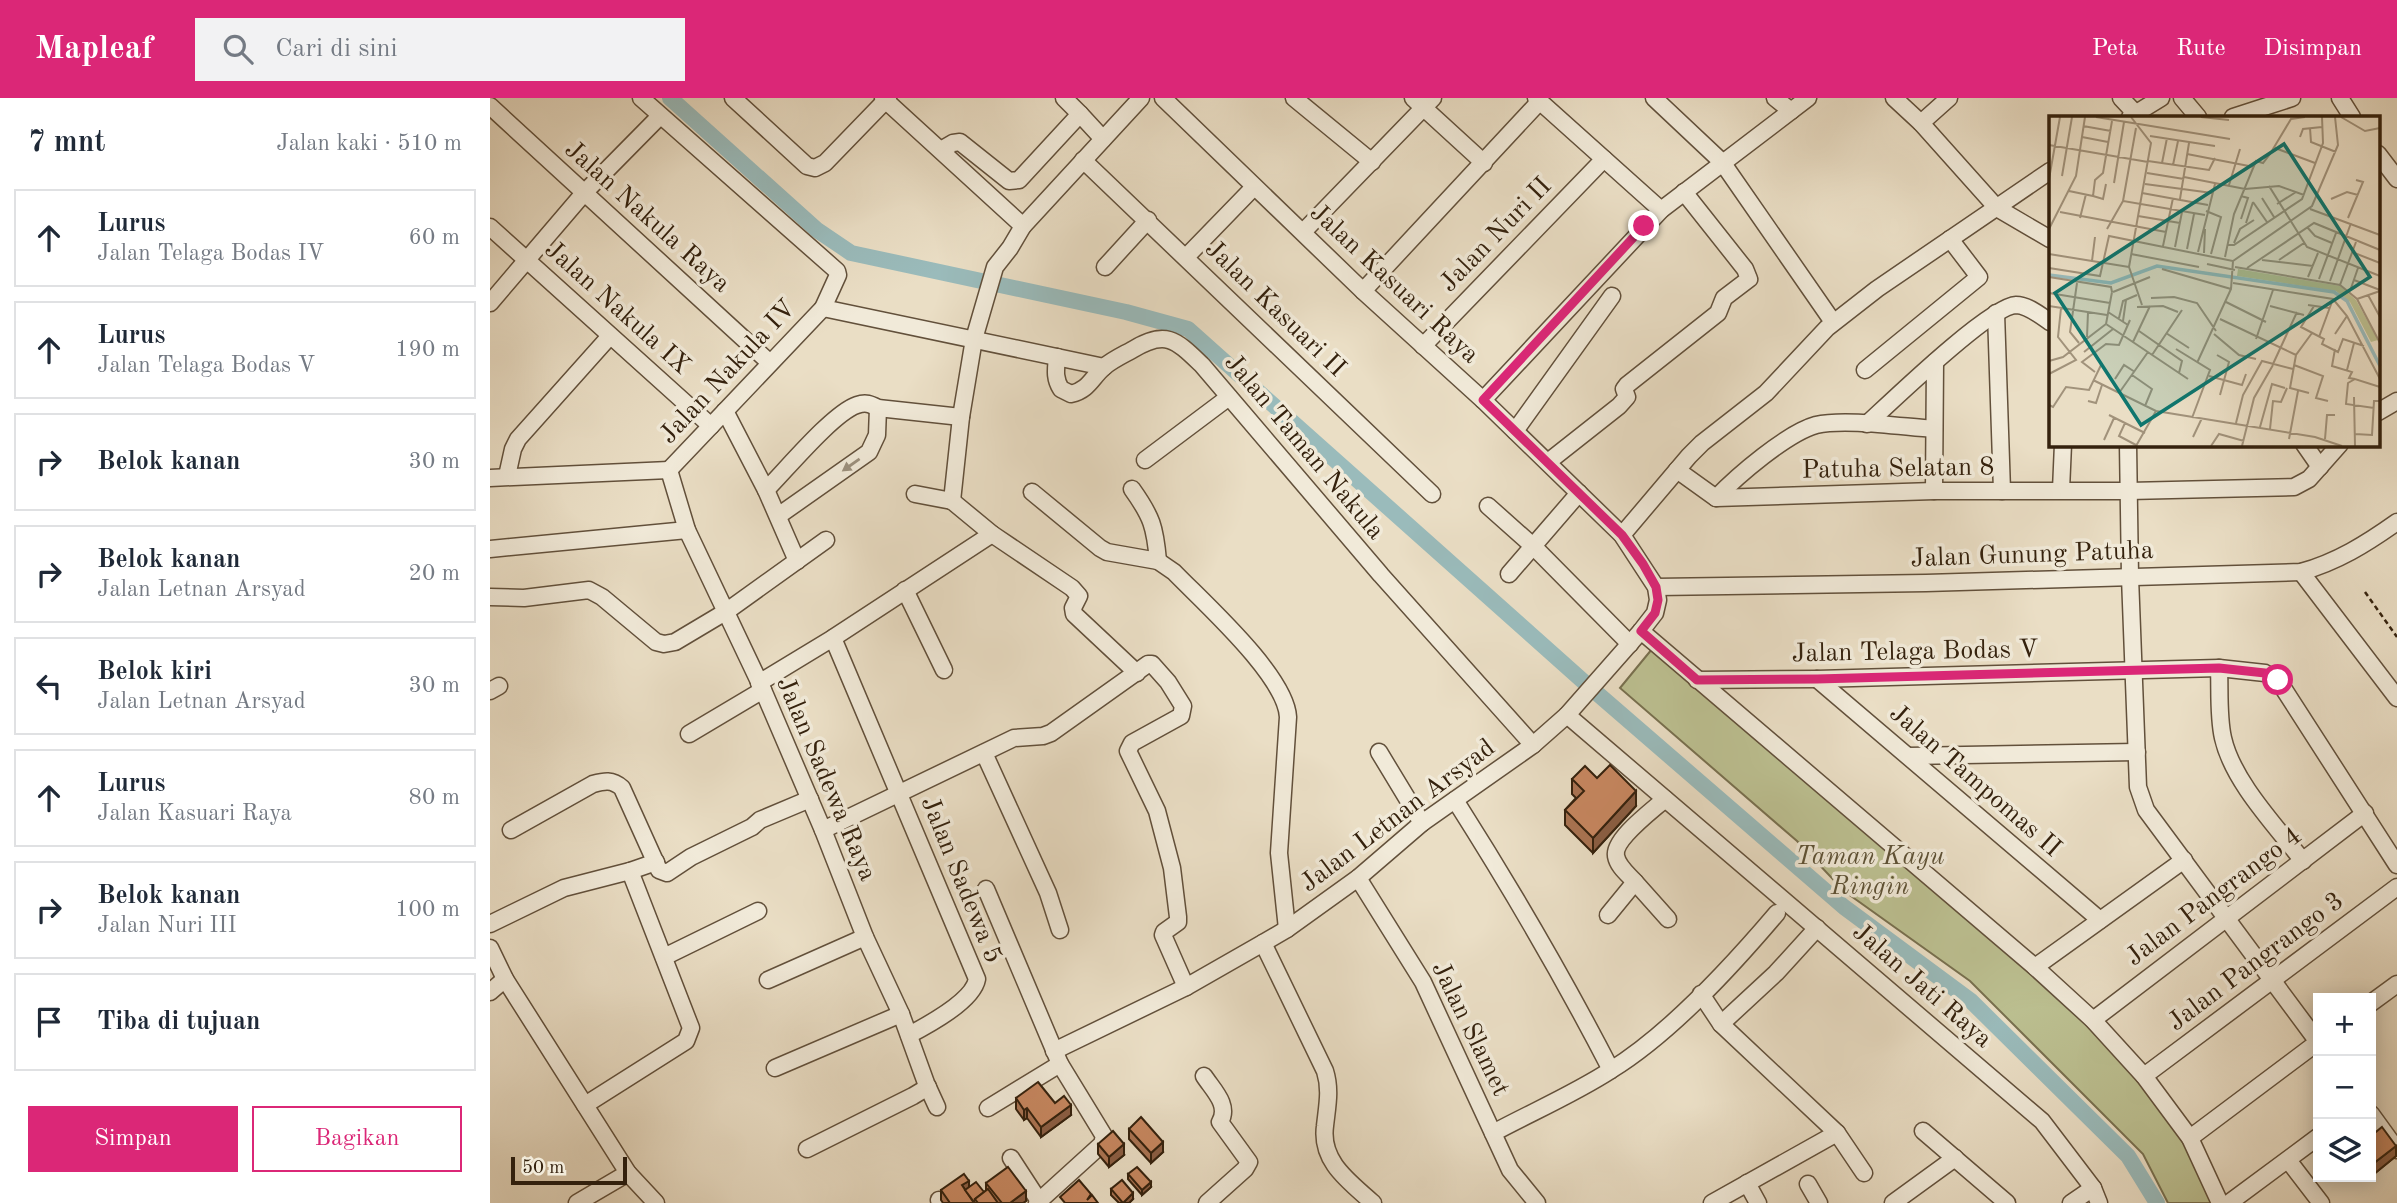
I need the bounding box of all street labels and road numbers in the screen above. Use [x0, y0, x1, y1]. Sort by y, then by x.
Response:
street label: Jalan Nakula Raya [559, 136, 735, 298]
street label: Jalan Nuri II [1435, 173, 1557, 297]
street label: Jalan Kasuari Raya [1305, 199, 1484, 369]
street label: Jalan Nakula IX [539, 236, 695, 380]
street label: Jalan Kasuari II [1200, 236, 1350, 382]
street label: Jalan Nakula IV [655, 295, 801, 449]
street label: Jalan Taman Nakula [1219, 349, 1389, 545]
street label: Patuha Selatan 8 [1801, 454, 1995, 484]
street label: Jalan Gunung Patuha [1910, 538, 2154, 572]
street label: Jalan Telaga Bodas V [1791, 637, 2039, 667]
street label: Jalan Sadewa Raya [771, 673, 881, 885]
street label: Jalan Tampomas II [1884, 700, 2066, 862]
street label: Jalan Letnan Arsyad [1296, 735, 1500, 897]
street label: Jalan Sadewa 5 [916, 793, 1006, 967]
street label: Jalan Pangrango 4 [2121, 823, 2307, 971]
street label: Jalan Pangrango 3 [2163, 888, 2349, 1036]
street label: Jalan Jati Raya [1847, 919, 1997, 1053]
street label: Jalan Slamet [1426, 958, 1514, 1100]

